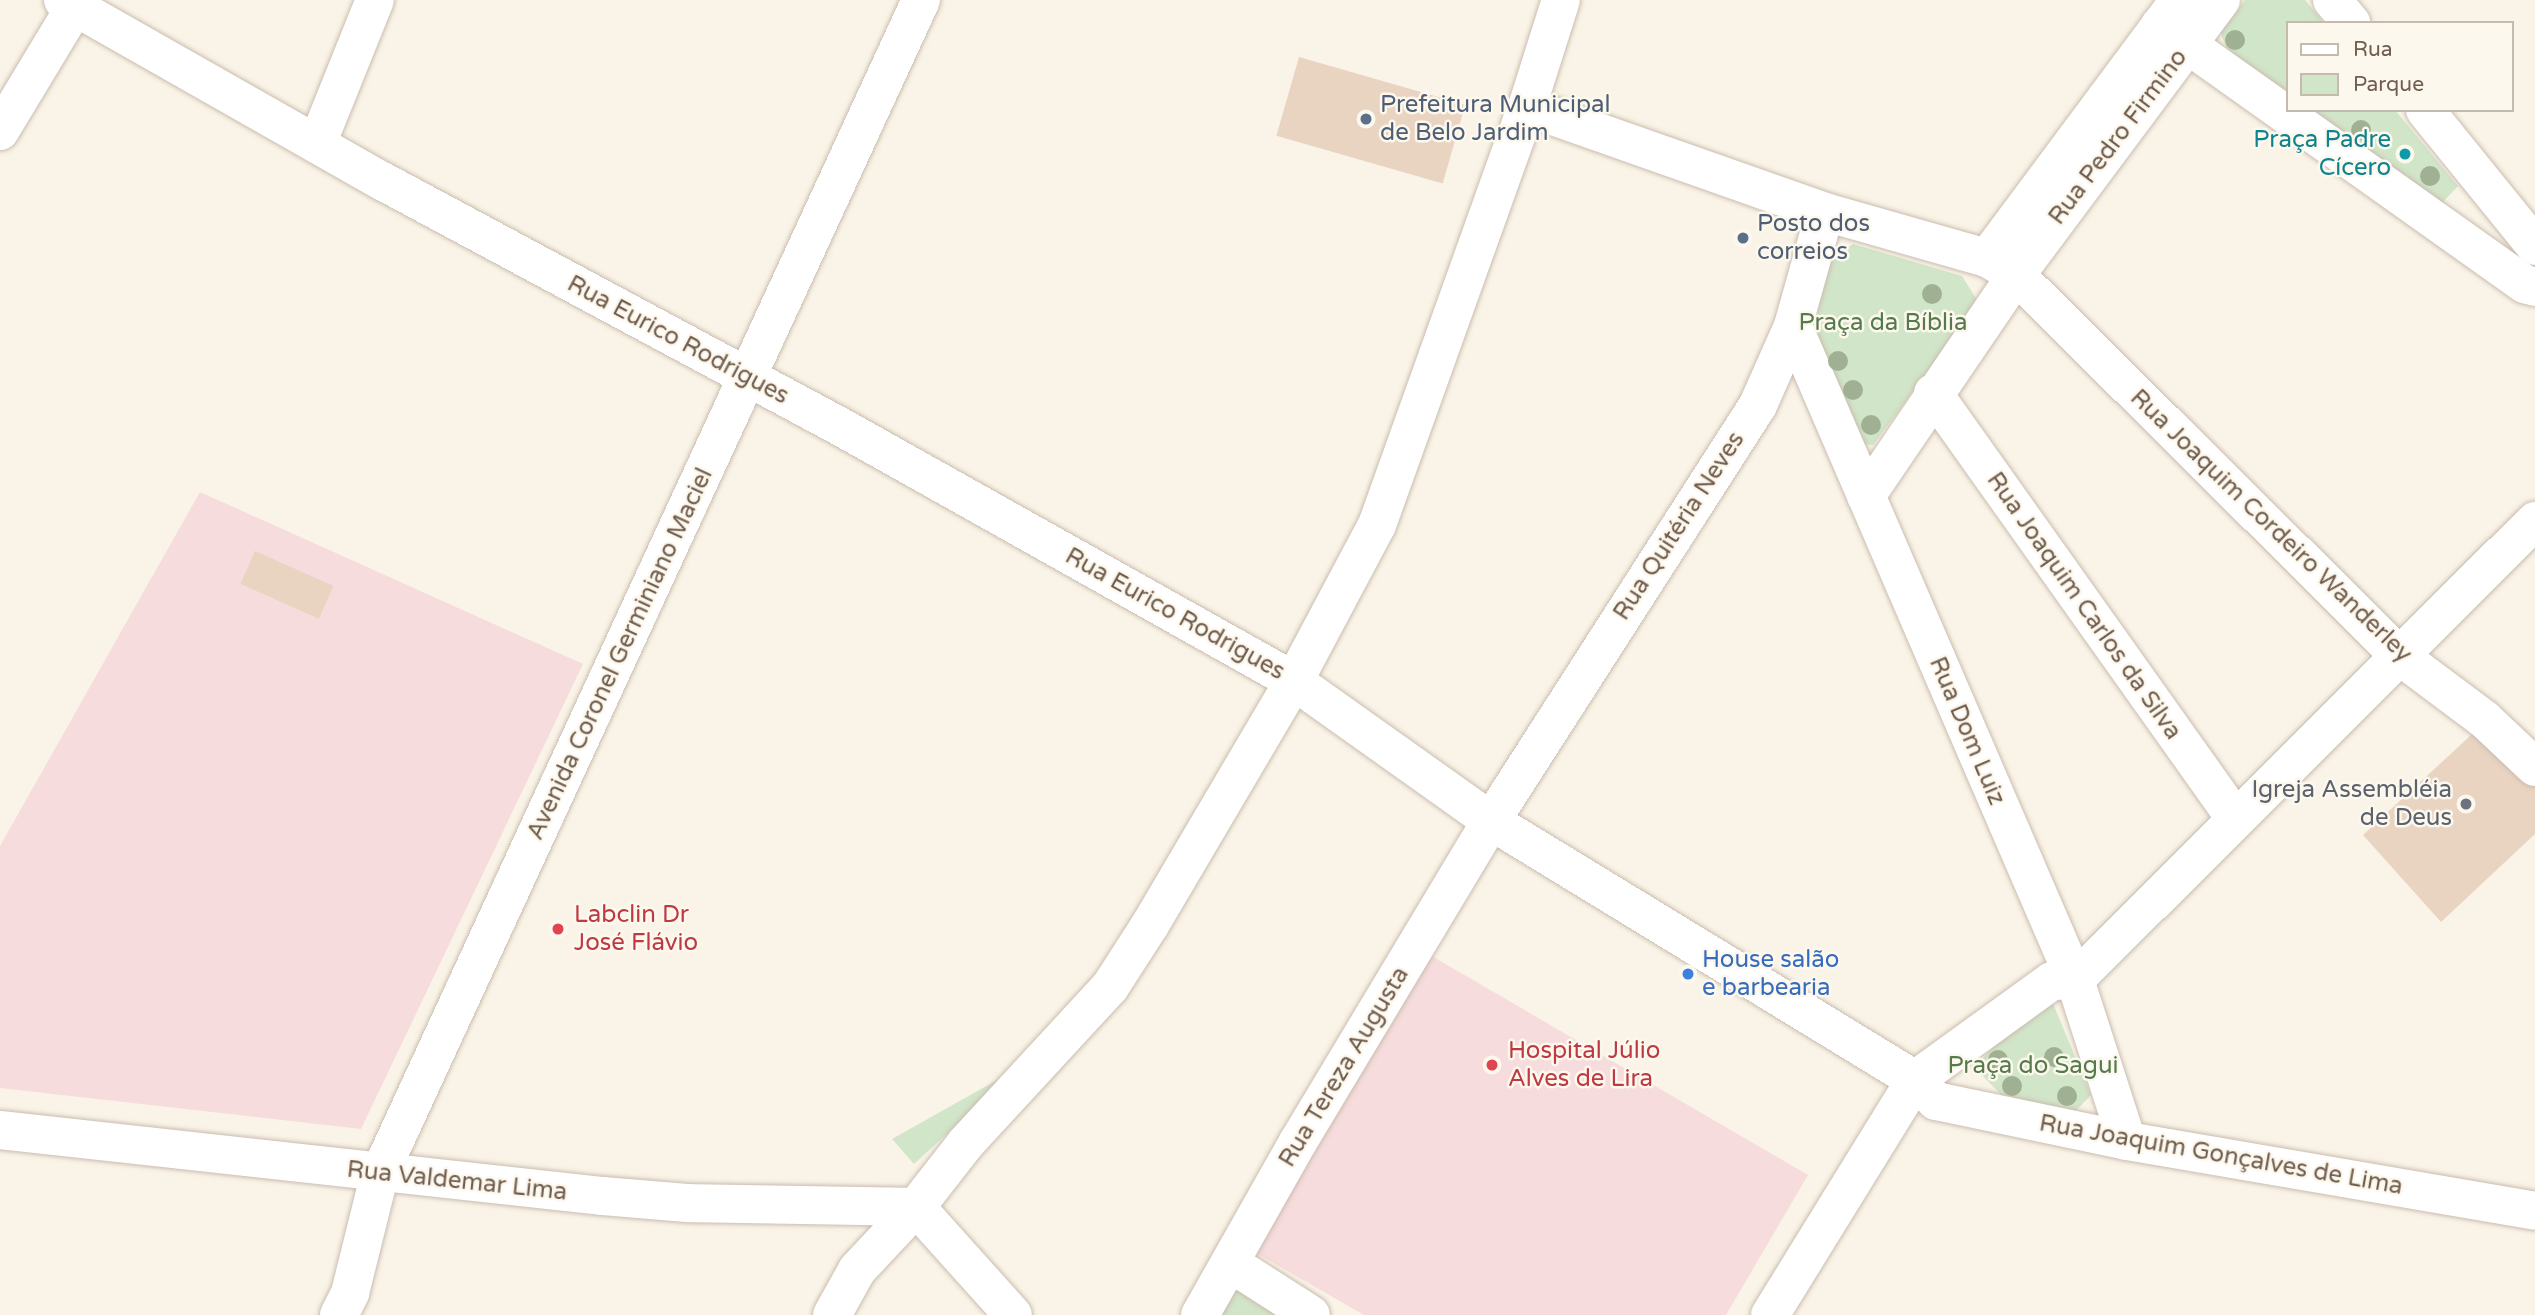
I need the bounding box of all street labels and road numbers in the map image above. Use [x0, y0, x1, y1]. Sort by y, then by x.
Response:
street label: Rua Pedro Firmino [2043, 44, 2193, 230]
street label: Rua Eurico Rodrigues [562, 269, 794, 411]
street label: Rua Joaquim Cordeiro Wanderley [2124, 384, 2418, 668]
street label: Rua Quitéria Neves [1607, 426, 1751, 626]
street label: Avenida Coronel Germiniano Maciel [521, 464, 719, 844]
street label: Rua Joaquim Carlos da Silva [1980, 467, 2188, 745]
street label: Rua Eurico Rodrigues [1060, 542, 1290, 686]
street label: Rua Dom Luiz [1923, 653, 2011, 809]
street label: Rua Tereza Augusta [1273, 962, 1415, 1172]
street label: Rua Joaquim Gonçalves de Lima [2037, 1109, 2405, 1201]
street label: Rua Valdemar Lima [345, 1155, 569, 1207]

